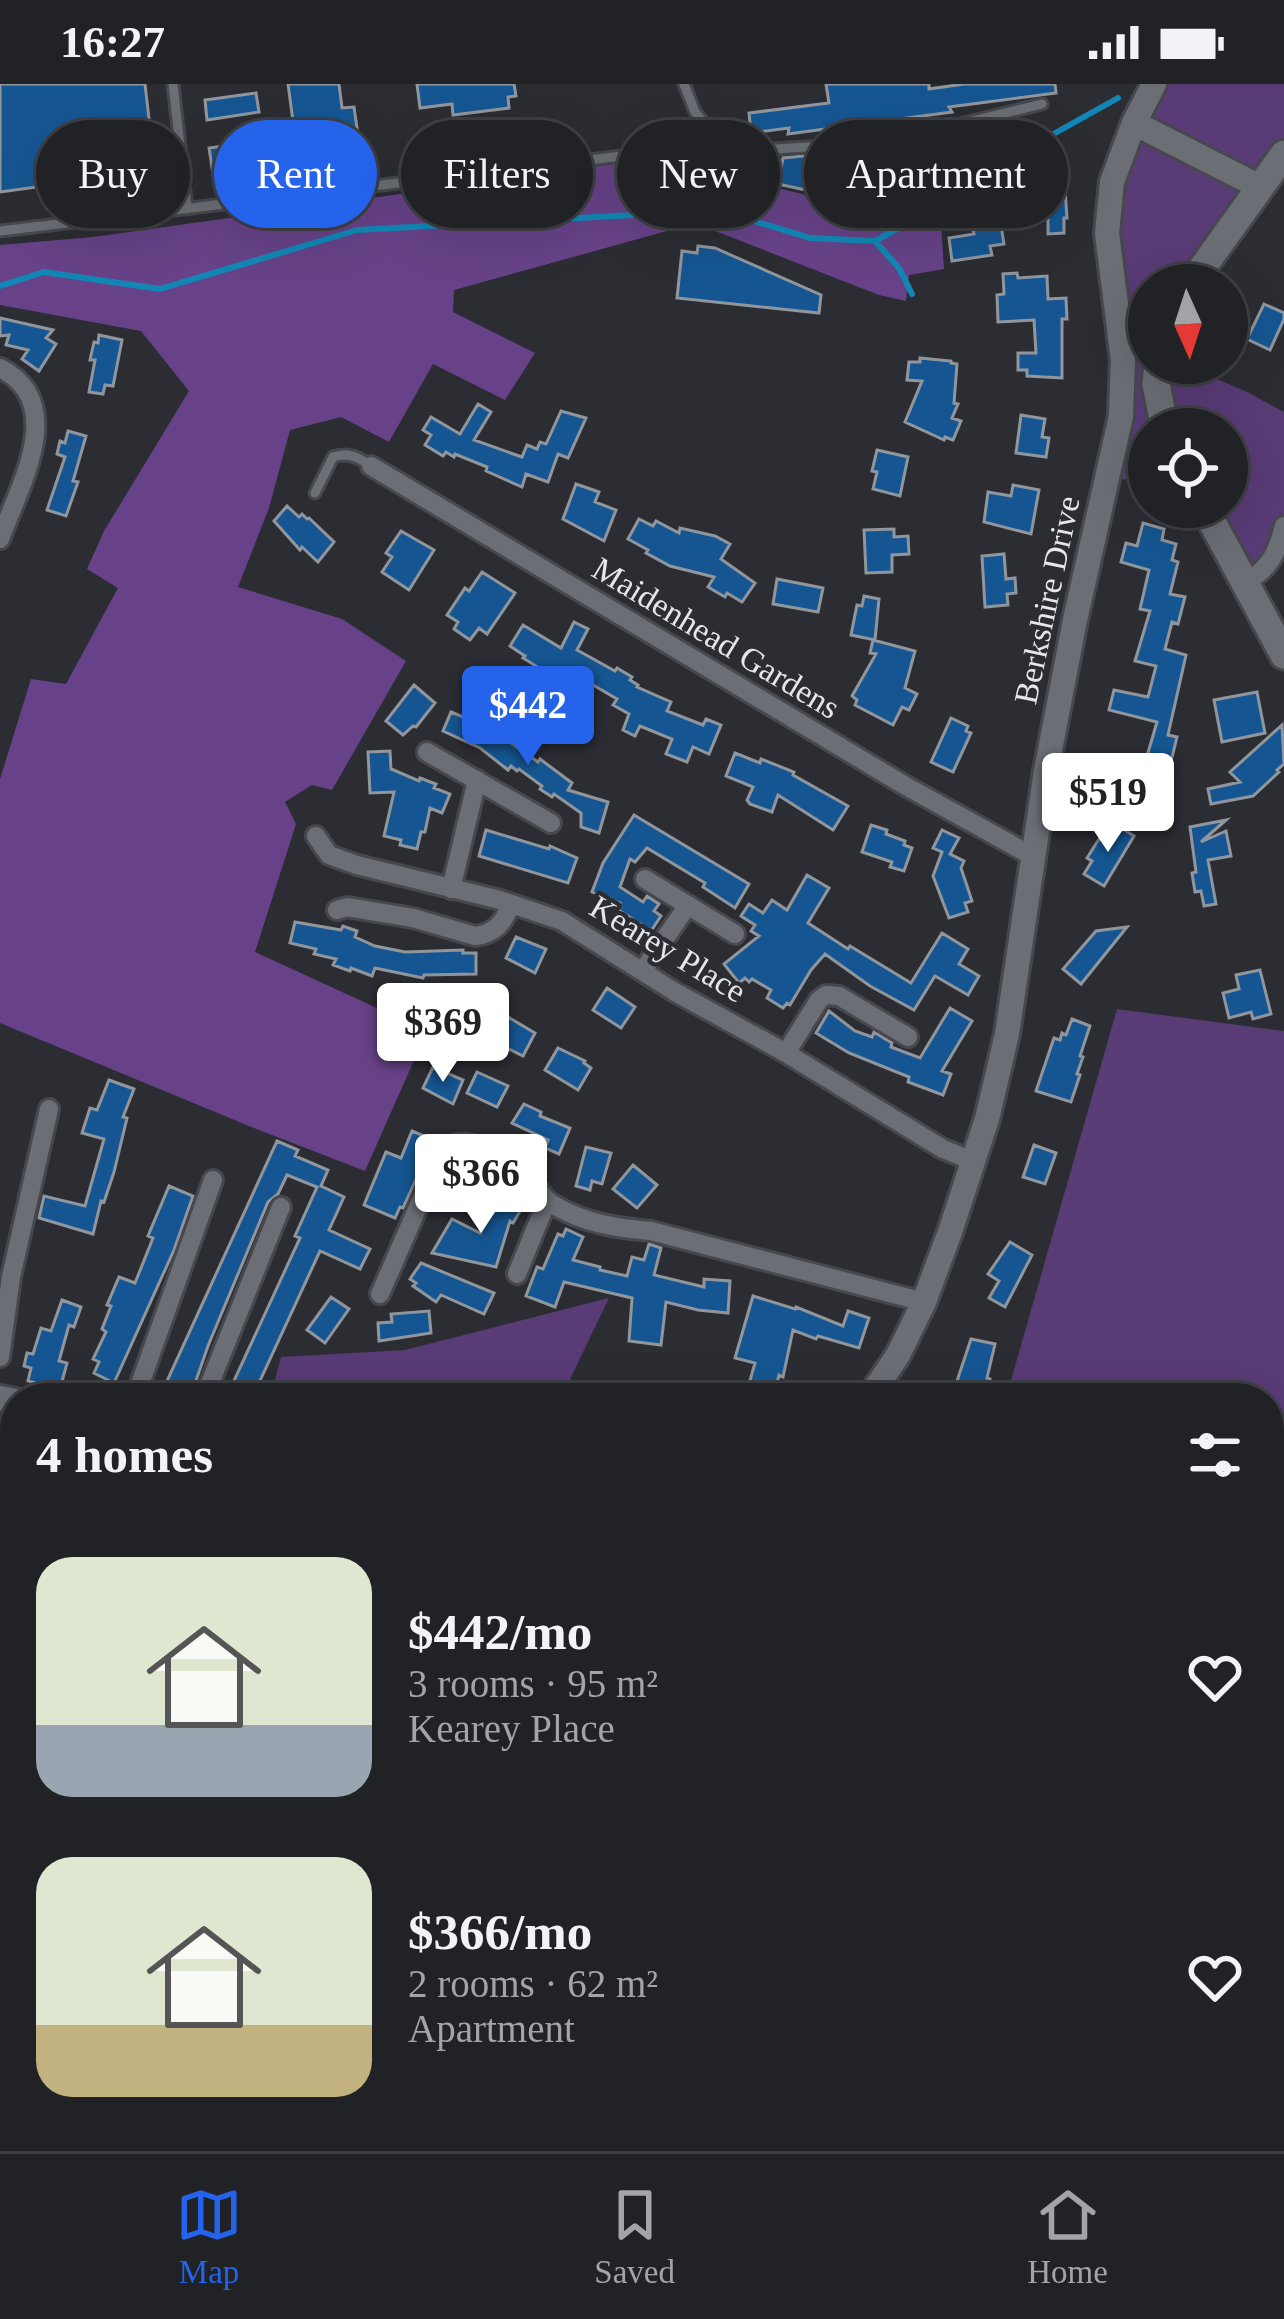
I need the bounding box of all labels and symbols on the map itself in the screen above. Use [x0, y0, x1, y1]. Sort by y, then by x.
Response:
north arrow [1128, 264, 1248, 384]
street label: Berkshire Drive [1007, 493, 1087, 707]
street label: Maidenhead Gardens [586, 550, 846, 726]
pin: $442 [457, 666, 599, 768]
pin: $519 [1037, 753, 1179, 855]
street label: Kearey Place [584, 889, 752, 1009]
pin: $369 [372, 983, 514, 1085]
pin: $366 [410, 1134, 552, 1236]

